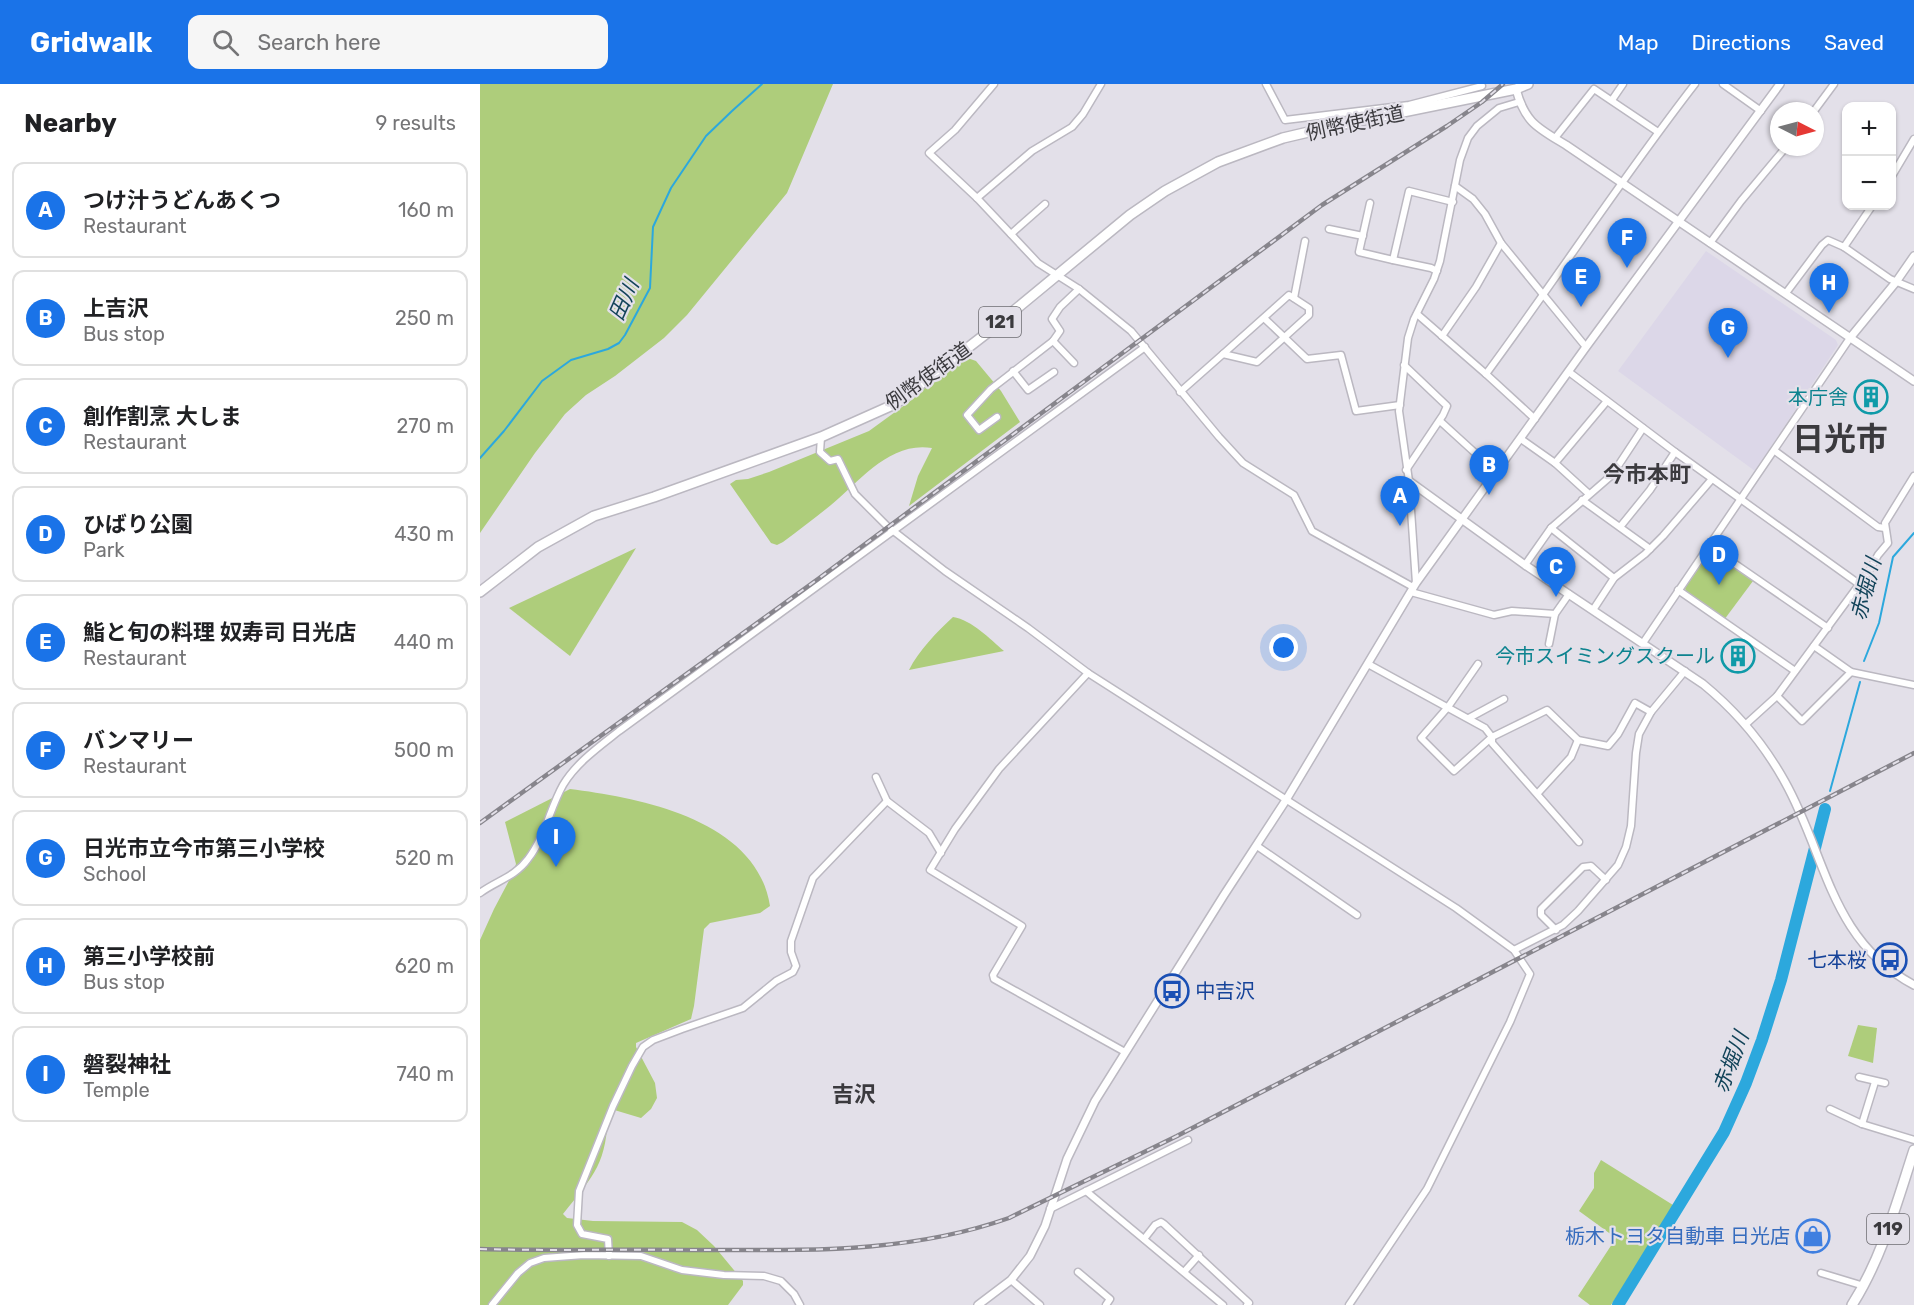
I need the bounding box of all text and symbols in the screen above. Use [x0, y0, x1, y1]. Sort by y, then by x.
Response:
search box [188, 15, 608, 69]
text: Gridwalk [30, 26, 152, 59]
icon: search [209, 26, 242, 59]
text: Search here [257, 29, 381, 56]
text: Map [1618, 30, 1659, 55]
text: Directions [1692, 30, 1791, 55]
text: Saved [1824, 30, 1884, 55]
street label: 例幣使街道 [1304, 101, 1406, 145]
north arrow [1770, 102, 1824, 156]
map controls [1842, 102, 1896, 210]
button: + [1842, 102, 1896, 156]
text: Nearby [24, 108, 117, 139]
text: 9 results [376, 111, 456, 135]
button: − [1842, 156, 1896, 210]
text: つけ汁うどんあくつ [83, 187, 281, 214]
text: A [38, 198, 53, 222]
text: 160 m [398, 198, 454, 222]
text: Restaurant [83, 214, 187, 238]
pin: F [1608, 218, 1646, 268]
pin: E [1562, 258, 1600, 307]
pin: H [1810, 264, 1848, 313]
water label: 田川 [604, 274, 644, 324]
text: 上吉沢 [83, 295, 149, 322]
text: B [38, 306, 53, 330]
text: 250 m [395, 306, 454, 330]
road number: 121 [979, 307, 1021, 337]
pin: G [1708, 308, 1748, 358]
text: Bus stop [83, 322, 165, 346]
street label: 例幣使街道 [880, 337, 976, 415]
building icon: 本庁舎 [1853, 379, 1889, 415]
place label: 本庁舎 [1788, 385, 1848, 409]
text: 創作割烹 大しま [83, 403, 242, 430]
text: C [38, 414, 53, 438]
text: 270 m [397, 414, 454, 438]
district label: 日光市 [1792, 420, 1888, 458]
text: Restaurant [83, 430, 187, 454]
pin: B [1470, 446, 1508, 495]
district label: 今市本町 [1603, 461, 1691, 488]
pin: A [1380, 476, 1420, 526]
text: ひばり公園 [83, 511, 193, 538]
text: D [38, 522, 53, 546]
text: 430 m [394, 522, 454, 546]
pin: D [1700, 536, 1738, 585]
text: Park [83, 538, 125, 562]
pin: C [1536, 548, 1576, 597]
water label: 赤堀川 [1845, 553, 1886, 623]
text: 鮨と旬の料理 奴寿司 日光店 [83, 619, 356, 646]
text: E [39, 630, 52, 654]
text: 440 m [394, 630, 454, 654]
your location [1269, 633, 1298, 662]
building icon: 今市スイミングスクール [1720, 638, 1756, 674]
place label: 今市スイミングスクール [1495, 644, 1715, 668]
text: Restaurant [83, 646, 187, 670]
text: バンマリー [83, 727, 194, 754]
text: F [39, 738, 52, 762]
text: 500 m [394, 738, 454, 762]
text: Restaurant [83, 754, 187, 778]
pin: I [536, 818, 576, 867]
text: 日光市立今市第三小学校 [83, 835, 325, 862]
text: G [38, 846, 53, 870]
text: 520 m [395, 846, 454, 870]
text: School [83, 862, 146, 886]
bus stop icon: 七本桜 [1872, 942, 1908, 978]
text: 第三小学校前 [83, 943, 215, 970]
place label: 七本桜 [1807, 948, 1867, 972]
text: H [38, 954, 53, 978]
text: 620 m [395, 954, 454, 978]
text: Bus stop [83, 970, 165, 994]
bus stop icon: 中吉沢 [1154, 973, 1190, 1009]
place label: 中吉沢 [1195, 979, 1255, 1003]
water label: 赤堀川 [1708, 1026, 1754, 1096]
text: 磐裂神社 [83, 1051, 171, 1078]
text: I [42, 1062, 49, 1086]
text: 740 m [397, 1062, 454, 1086]
text: Temple [83, 1078, 150, 1102]
district label: 吉沢 [832, 1081, 876, 1108]
road number: 119 [1867, 1214, 1909, 1244]
shop icon: 栃木トヨタ自動車 日光店 [1795, 1218, 1831, 1254]
place label: 栃木トヨタ自動車 日光店 [1565, 1224, 1790, 1248]

